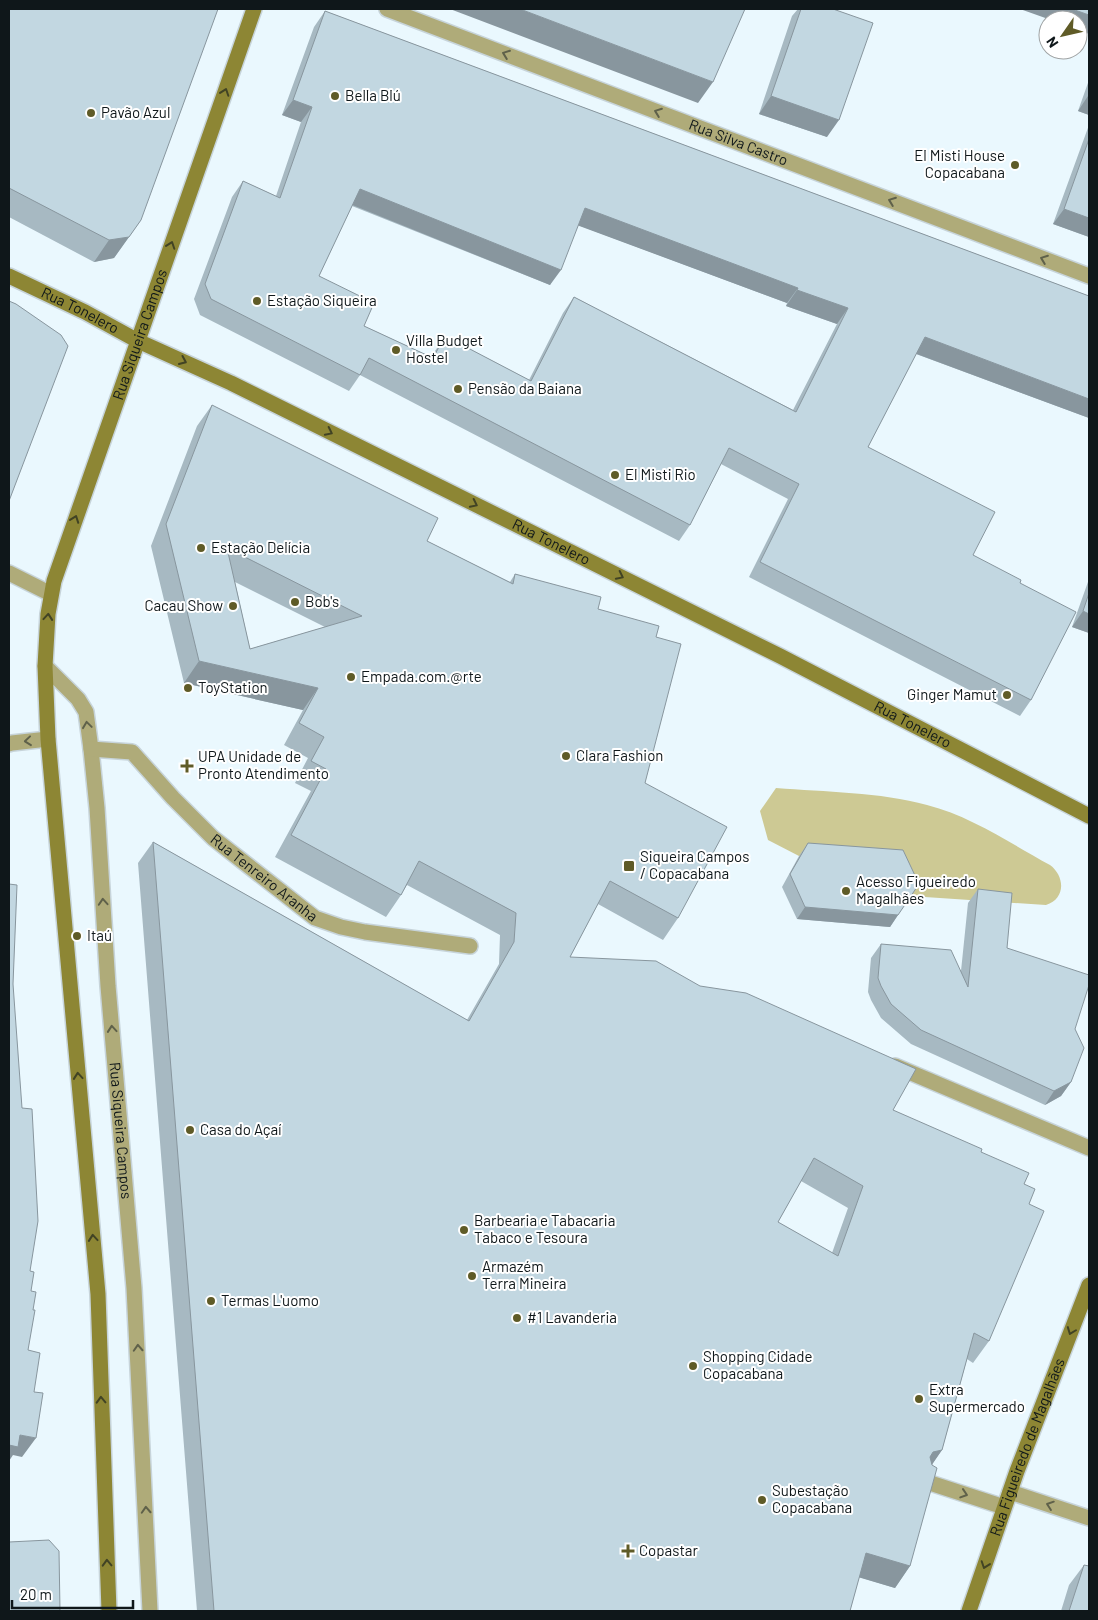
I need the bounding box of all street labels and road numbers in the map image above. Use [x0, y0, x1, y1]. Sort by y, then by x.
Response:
street label: Rua Silva Castro [687, 115, 791, 169]
street label: Rua Siqueira Campos [108, 267, 170, 402]
street label: Rua Tonelero [39, 283, 122, 337]
street label: Rua Tonelero [510, 514, 593, 568]
street label: Rua Tonelero [871, 696, 955, 751]
street label: Rua Tenreiro Aranha [207, 830, 322, 925]
street label: Rua Siqueira Campos [107, 1061, 136, 1200]
street label: Rua Figueiredo de Magalhães [985, 1355, 1068, 1538]

